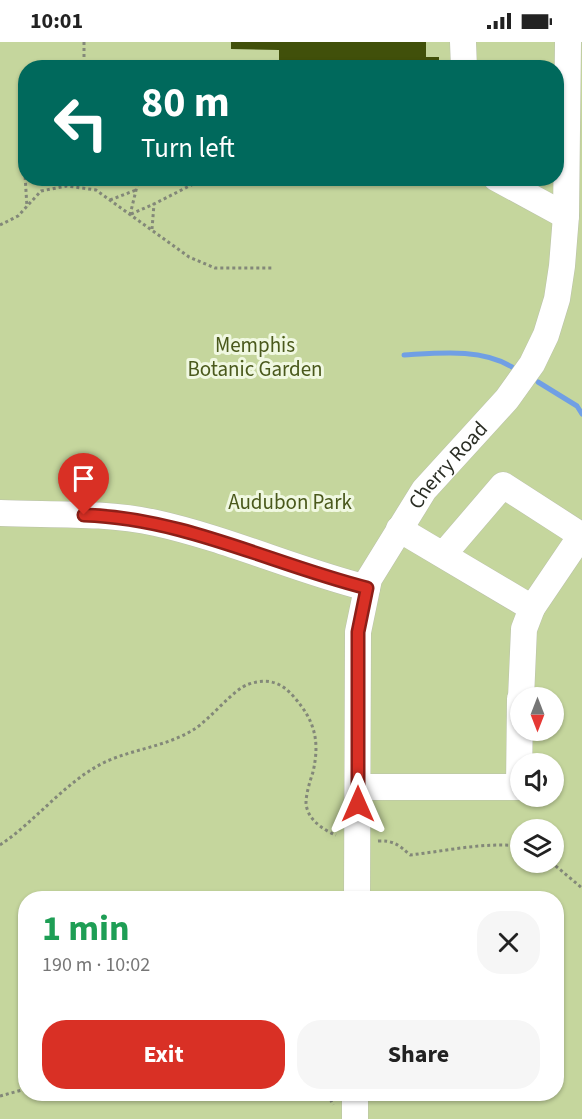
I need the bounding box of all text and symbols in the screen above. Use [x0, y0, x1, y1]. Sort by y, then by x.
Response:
text: 10:01 [30, 5, 83, 37]
text: 80 m [141, 73, 230, 133]
icon: left [42, 84, 120, 162]
text: Turn left [141, 129, 235, 168]
park label: Memphis Botanic Garden [187, 330, 323, 384]
street label: Cherry Road [401, 415, 495, 515]
pin [58, 453, 109, 515]
icon: arrive [67, 462, 100, 495]
park label: Audubon Park [228, 487, 352, 517]
north arrow [510, 687, 564, 741]
map controls [510, 687, 564, 873]
button: sound [510, 753, 564, 807]
position arrow [326, 772, 390, 836]
button: layers [510, 819, 564, 873]
text: 1 min [42, 903, 130, 954]
button: close [477, 911, 540, 974]
text: 190 m · 10:02 [42, 951, 150, 979]
button: Exit [42, 1020, 285, 1089]
button: Share [297, 1020, 540, 1089]

